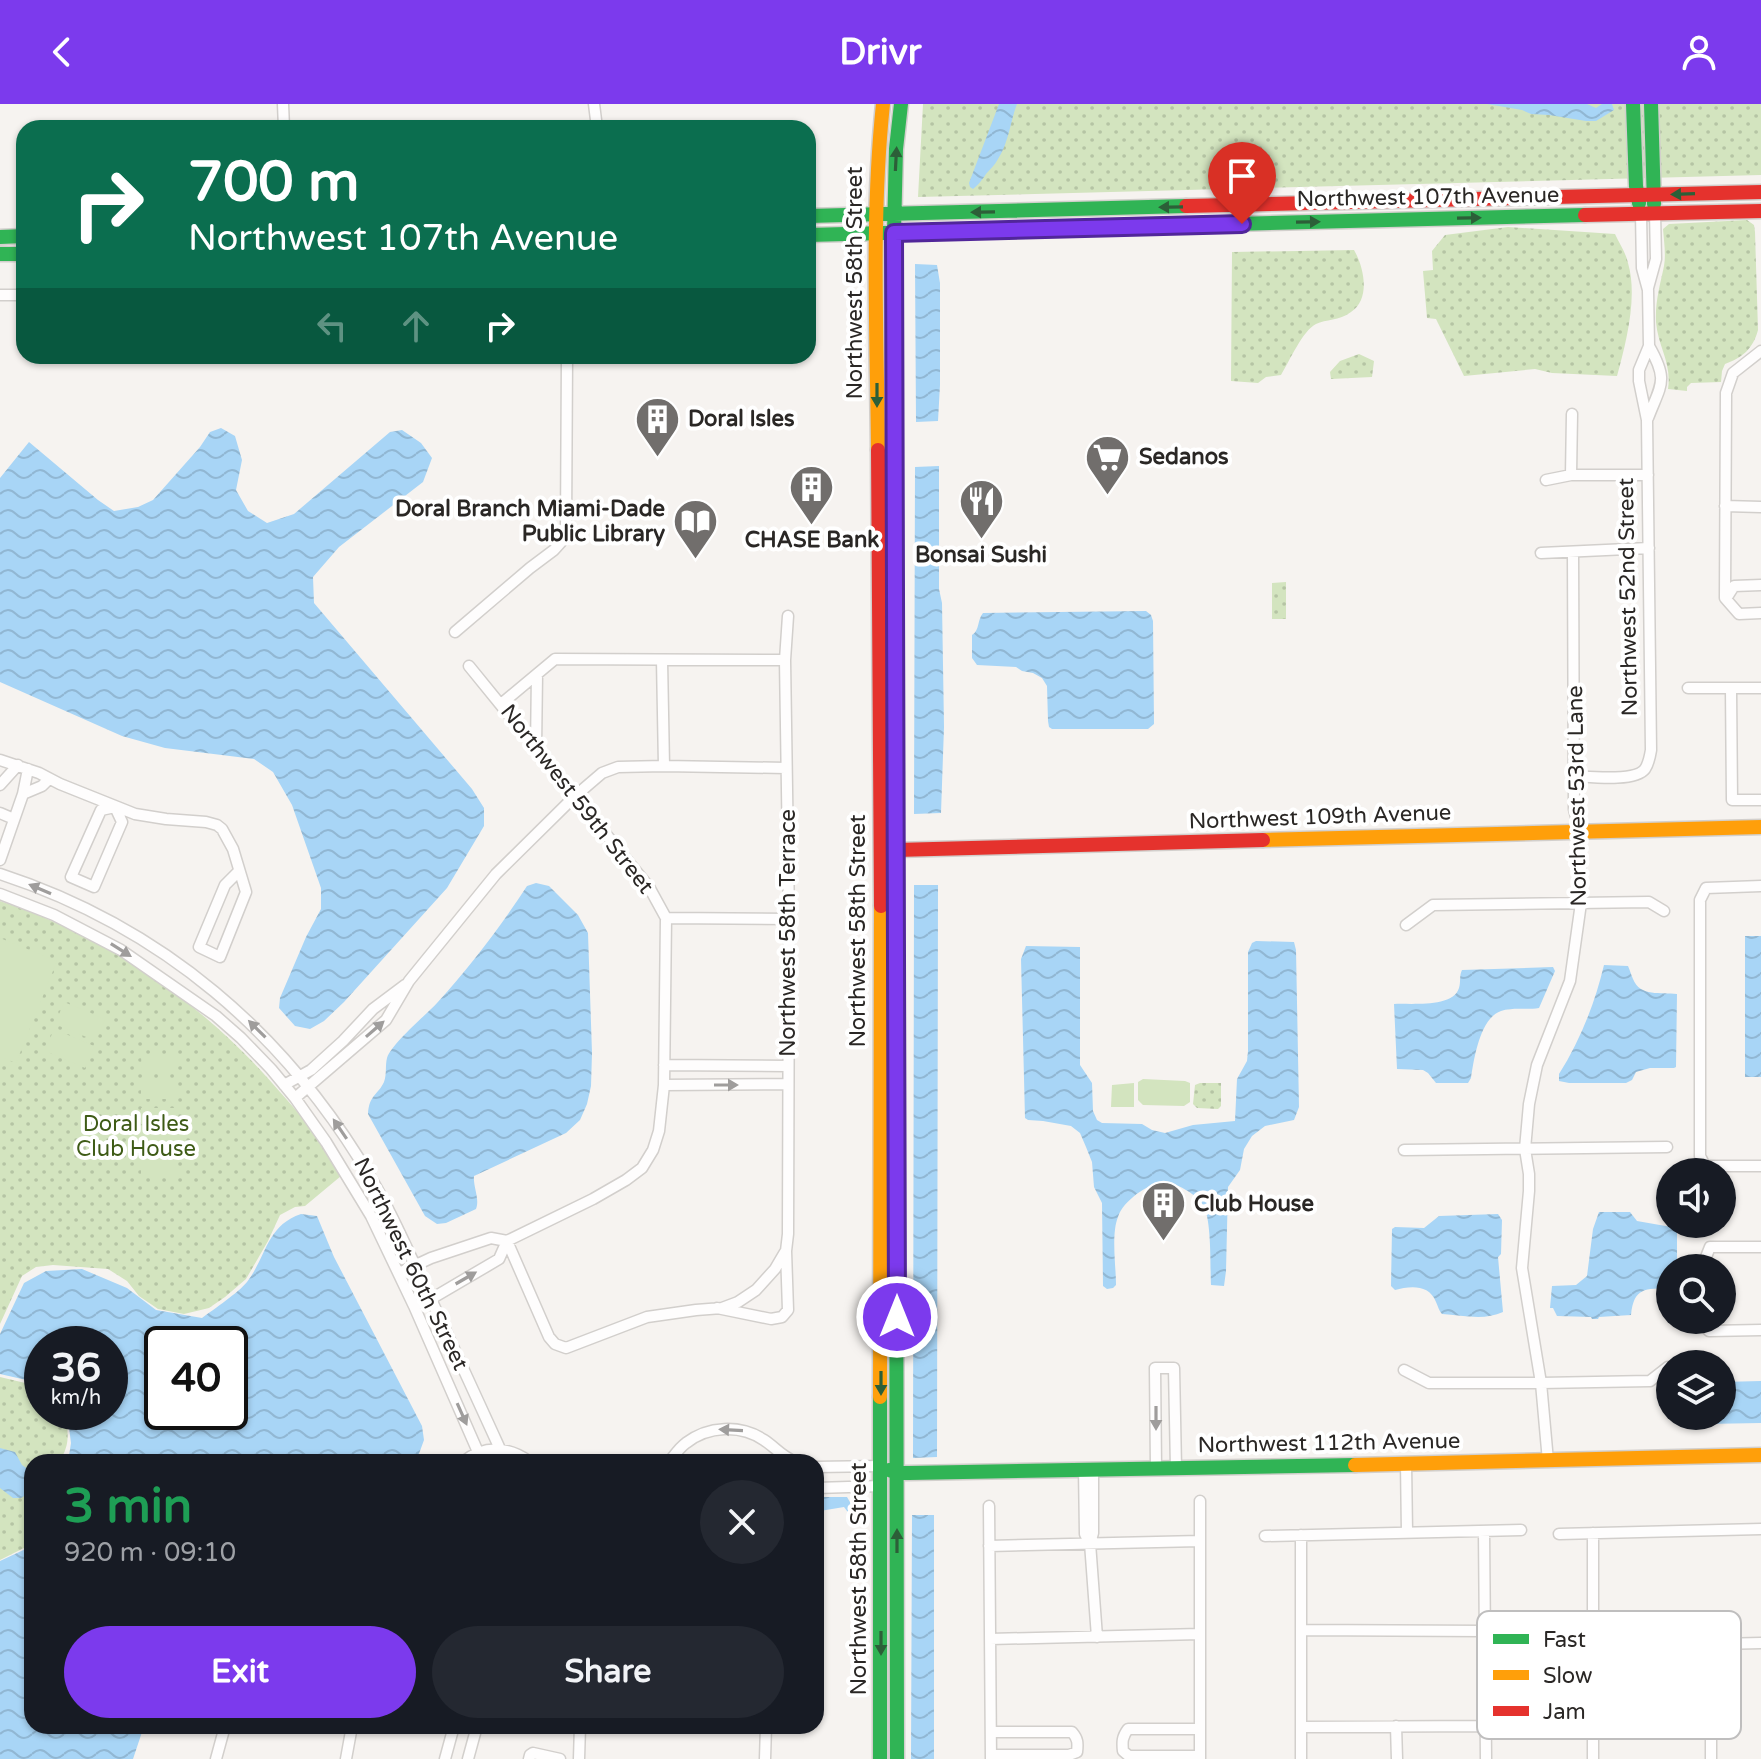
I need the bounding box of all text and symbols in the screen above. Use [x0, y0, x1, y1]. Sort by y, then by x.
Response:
icon: back [40, 30, 84, 74]
icon: person [1677, 30, 1721, 74]
text: Drivr [839, 31, 922, 74]
pin [1208, 142, 1276, 224]
one-way arrow [889, 146, 902, 171]
text: 700 m [188, 149, 359, 216]
icon: right [56, 152, 160, 256]
icon: arrive [1220, 154, 1264, 198]
street label: Northwest 58th Street [842, 166, 868, 400]
street label: Northwest 107th Avenue [1296, 182, 1560, 212]
one-way arrow [1670, 188, 1695, 201]
one-way arrow [1158, 201, 1183, 213]
one-way arrow [970, 206, 995, 218]
one-way arrow [1457, 212, 1482, 224]
one-way arrow [1296, 216, 1321, 228]
text: Northwest 107th Avenue [188, 217, 618, 260]
icon: left [310, 304, 354, 348]
icon: ahead [394, 304, 438, 348]
icon: right [478, 304, 522, 348]
one-way arrow [871, 383, 883, 408]
building icon: Doral Isles [633, 395, 681, 458]
place label: Doral Isles [688, 406, 795, 432]
supermarket icon: Sedanos [1084, 433, 1132, 496]
place label: Sedanos [1139, 444, 1229, 470]
building icon: CHASE Bank [788, 463, 836, 526]
street label: Northwest 52nd Street [1613, 477, 1643, 717]
restaurant icon: Bonsai Sushi [957, 478, 1005, 541]
place label: Doral Branch Miami-Dade Public Library [395, 496, 665, 547]
library icon: Doral Branch Miami-Dade Public Library [672, 498, 720, 561]
place label: CHASE Bank [745, 527, 879, 553]
place label: Bonsai Sushi [915, 542, 1047, 568]
street label: Northwest 53rd Lane [1562, 685, 1592, 907]
street label: Northwest 59th Street [495, 699, 659, 899]
street label: Northwest 109th Avenue [1188, 799, 1452, 835]
street label: Northwest 58th Terrace [775, 809, 801, 1057]
street label: Northwest 58th Street [845, 814, 871, 1048]
one-way arrow [28, 883, 52, 896]
one-way arrow [110, 943, 132, 957]
one-way arrow [248, 1020, 267, 1039]
one-way arrow [365, 1021, 385, 1038]
one-way arrow [714, 1079, 739, 1091]
park label: Doral Isles Club House [76, 1111, 196, 1162]
one-way arrow [333, 1119, 348, 1140]
street label: Northwest 60th Street [348, 1154, 474, 1374]
map controls [1656, 1158, 1736, 1430]
button: sound [1656, 1158, 1736, 1238]
building icon: Club House [1139, 1180, 1187, 1243]
place label: Club House [1194, 1191, 1314, 1217]
button: search [1656, 1254, 1736, 1334]
one-way arrow [455, 1271, 477, 1285]
position arrow [855, 1275, 939, 1359]
speed limit sign: 40 [144, 1326, 248, 1430]
text: 36 [51, 1344, 101, 1392]
button: layers [1656, 1350, 1736, 1430]
one-way arrow [875, 1371, 887, 1396]
text: km/h [51, 1386, 101, 1410]
one-way arrow [455, 1402, 468, 1426]
one-way arrow [1149, 1406, 1162, 1431]
one-way arrow [718, 1424, 743, 1437]
street label: Northwest 112th Avenue [1197, 1428, 1461, 1458]
street label: Northwest 58th Street [846, 1462, 872, 1696]
text: 3 min [64, 1478, 192, 1536]
button: close [700, 1480, 784, 1564]
one-way arrow [891, 1528, 903, 1553]
text: 920 m · 09:10 [64, 1537, 236, 1568]
legend [1477, 1611, 1741, 1739]
button: Exit [64, 1626, 416, 1718]
button: Share [432, 1626, 784, 1718]
text: Fast [1543, 1627, 1586, 1653]
one-way arrow [874, 1631, 887, 1656]
text: Slow [1543, 1663, 1593, 1689]
text: Jam [1543, 1699, 1586, 1725]

